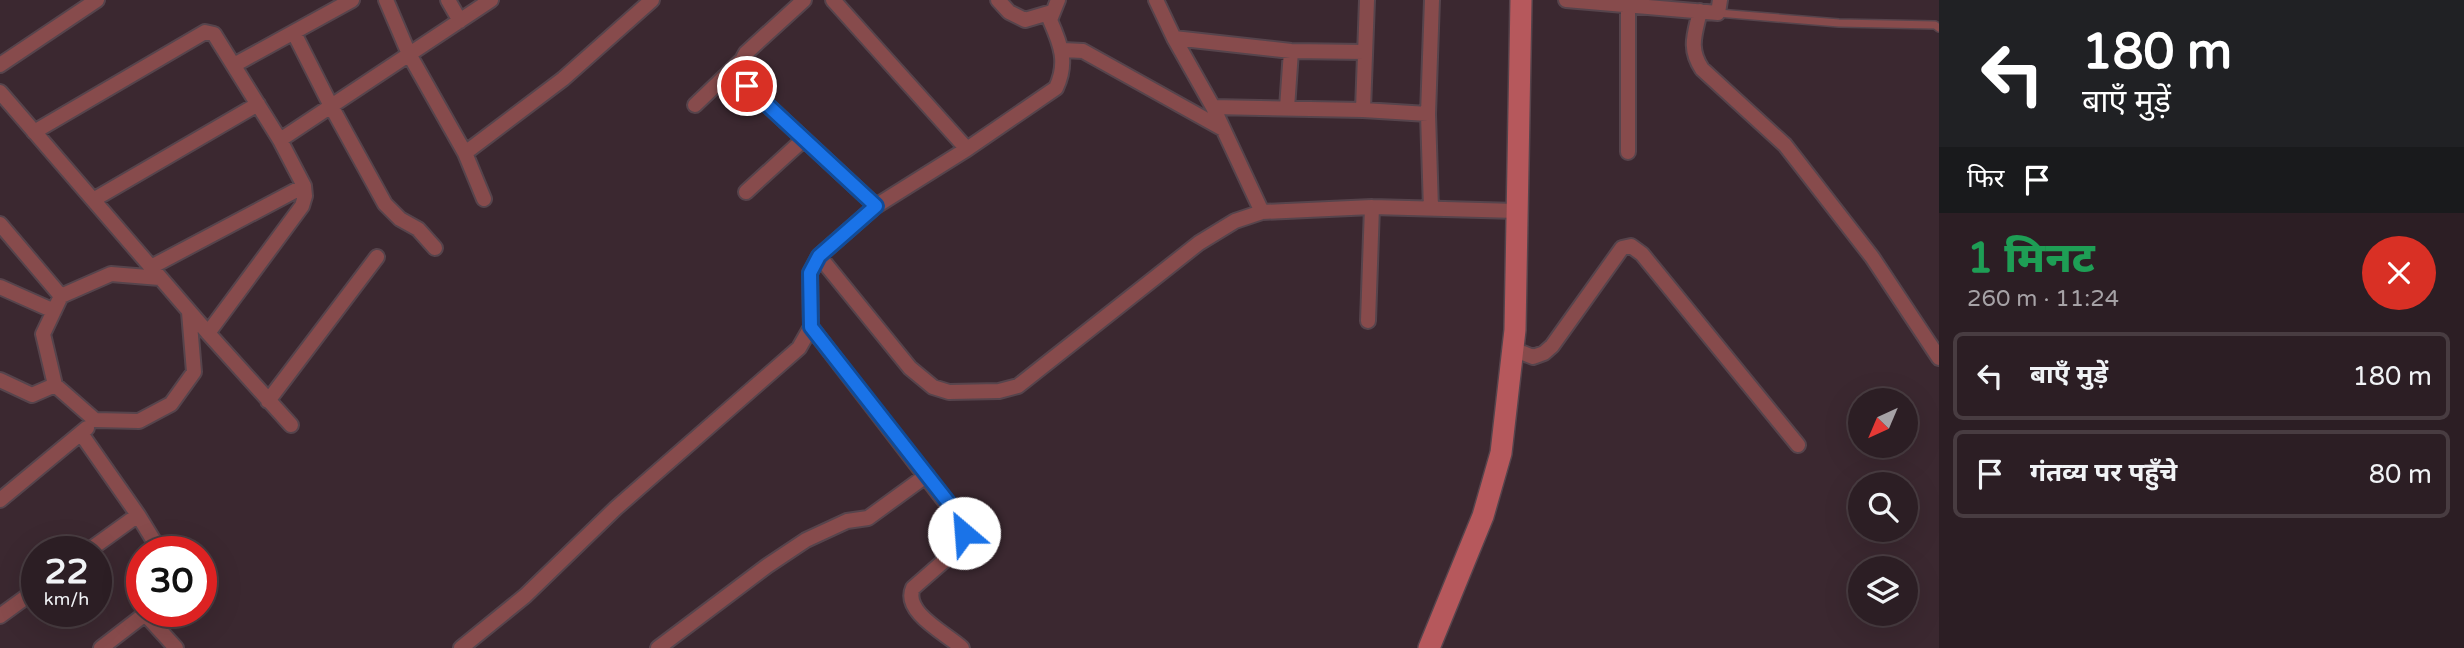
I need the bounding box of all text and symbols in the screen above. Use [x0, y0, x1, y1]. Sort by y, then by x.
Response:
text: 180 m [2082, 23, 2232, 82]
icon: left [1967, 28, 2058, 119]
pin [717, 56, 777, 116]
icon: arrive [728, 67, 766, 105]
text: बाएँ मुड़ें [2082, 83, 2171, 121]
icon: arrive [2018, 161, 2056, 199]
text: फिर [1967, 163, 2004, 194]
text: 1 मिनट [1967, 233, 2095, 284]
button: close [2362, 236, 2436, 310]
text: 260 m · 11:24 [1967, 285, 2119, 313]
icon: left [1971, 357, 2009, 395]
text: बाएँ मुड़ें [2030, 359, 2108, 390]
text: 180 m [2352, 361, 2432, 392]
north arrow [1848, 388, 1918, 458]
map controls [1848, 388, 1918, 626]
icon: arrive [1971, 455, 2009, 493]
text: गंतव्य पर पहुँचे [2030, 457, 2177, 488]
text: 80 m [2369, 459, 2432, 490]
button: search [1848, 472, 1918, 542]
position arrow [927, 496, 1001, 570]
speed limit sign: 30 [126, 536, 217, 627]
text: 22 [45, 551, 88, 593]
button: layers [1848, 556, 1918, 626]
text: km/h [44, 588, 89, 610]

